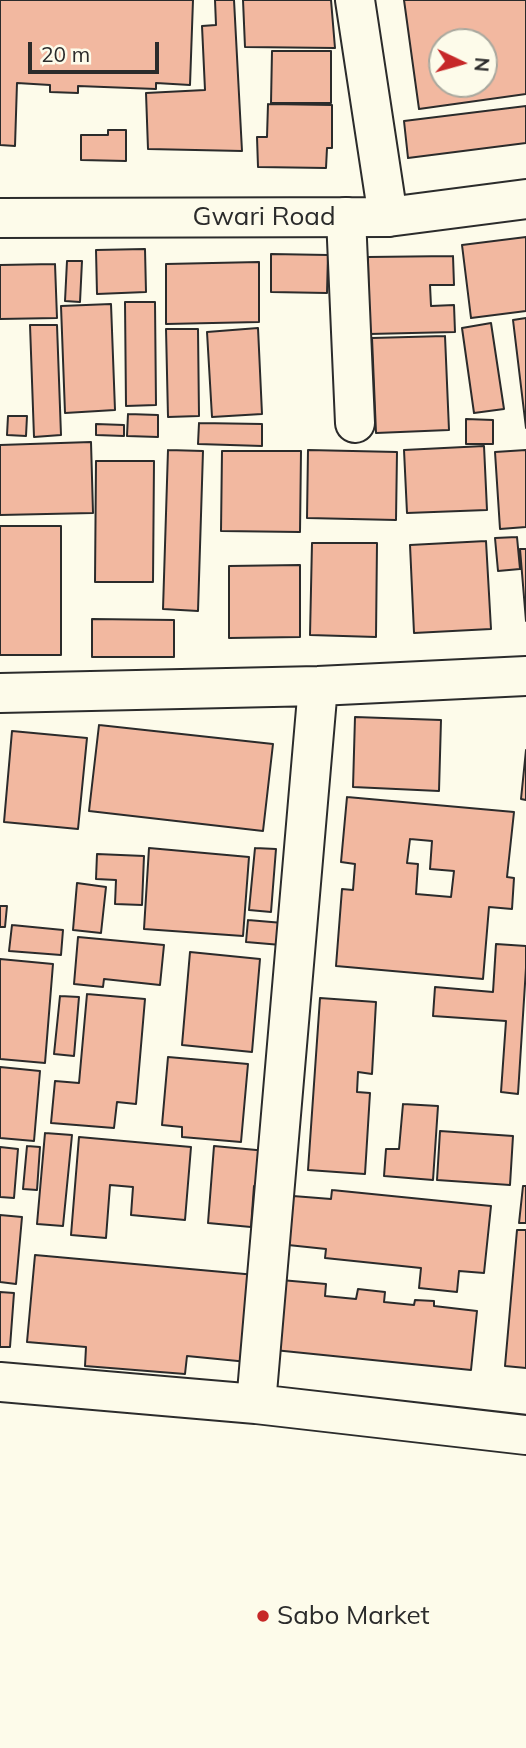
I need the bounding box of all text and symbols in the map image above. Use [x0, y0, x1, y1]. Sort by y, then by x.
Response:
scale bar [32, 28, 163, 72]
north arrow [428, 28, 498, 98]
text: 20 m [41, 41, 90, 67]
text: N [469, 56, 495, 73]
street label: Gwari Road [192, 201, 336, 233]
place label: Sabo Market [277, 1600, 430, 1632]
marker: Sabo Market [255, 1608, 271, 1624]

